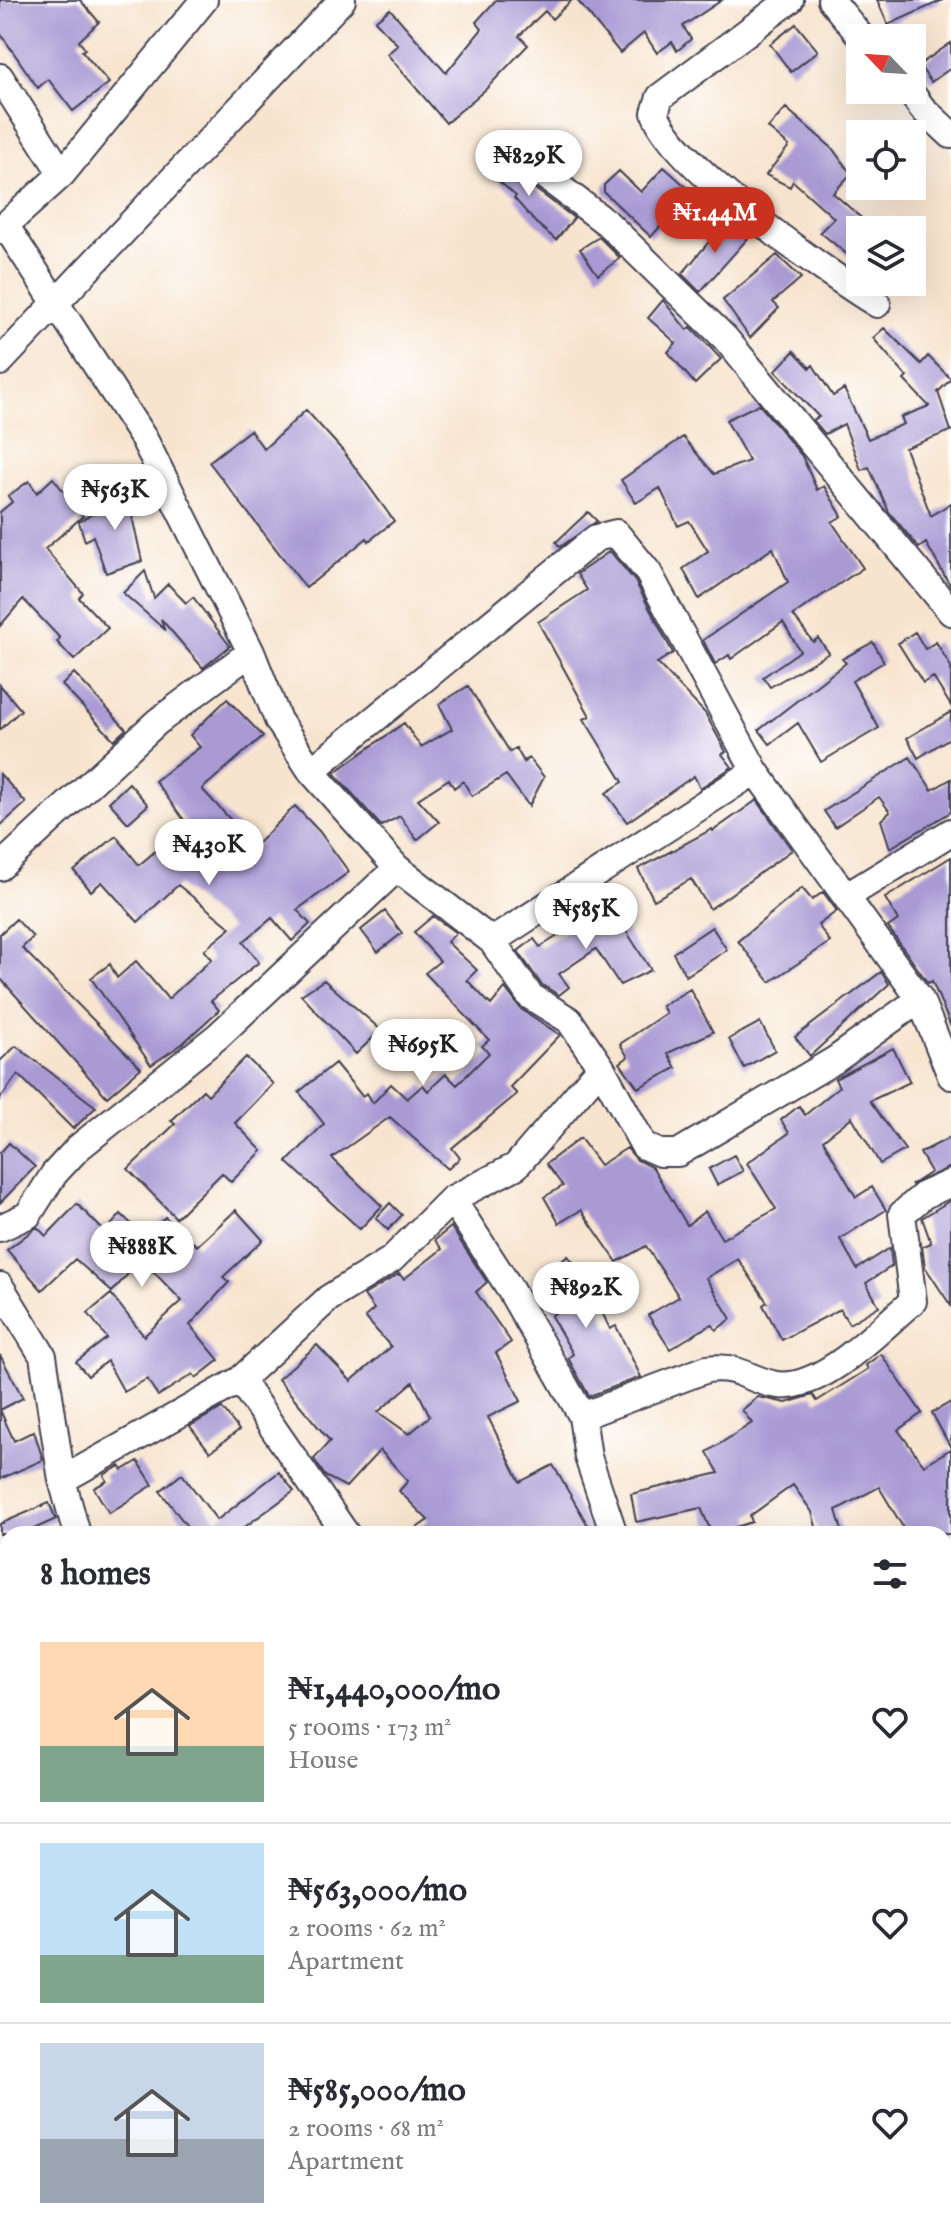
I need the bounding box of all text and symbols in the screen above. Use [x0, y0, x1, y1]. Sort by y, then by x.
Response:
north arrow [846, 24, 926, 104]
map controls [846, 24, 926, 296]
button: locate [846, 120, 926, 200]
pin: ₦829K [473, 130, 585, 198]
text: ₦829K [493, 139, 565, 172]
pin: ₦1.44M [650, 187, 780, 255]
text: ₦1.44M [673, 196, 757, 229]
button: layers [846, 216, 926, 296]
pin: ₦563K [59, 464, 171, 532]
text: ₦563K [81, 473, 149, 506]
pin: ₦430K [153, 819, 265, 887]
text: ₦430K [173, 828, 245, 861]
pin: ₦585K [530, 883, 642, 951]
text: ₦585K [553, 892, 619, 925]
pin: ₦695K [367, 1019, 479, 1087]
text: ₦695K [388, 1028, 458, 1061]
pin: ₦888K [86, 1221, 198, 1289]
text: ₦888K [108, 1230, 176, 1263]
pin: ₦892K [530, 1262, 642, 1330]
text: ₦892K [550, 1271, 622, 1304]
icon: filters [868, 1552, 912, 1596]
text: 8 homes [40, 1553, 151, 1596]
text: ₦1,440,000/mo [288, 1668, 500, 1711]
icon: home [104, 1674, 200, 1770]
icon: heart [868, 1700, 912, 1744]
text: 5 rooms · 173 m² [288, 1711, 452, 1744]
text: House [288, 1744, 358, 1777]
text: ₦563,000/mo [288, 1869, 467, 1912]
icon: home [104, 1875, 200, 1971]
icon: heart [868, 1901, 912, 1945]
text: 2 rooms · 62 m² [288, 1912, 446, 1945]
text: Apartment [288, 1945, 404, 1978]
text: ₦585,000/mo [288, 2069, 466, 2112]
icon: home [104, 2075, 200, 2171]
icon: heart [868, 2101, 912, 2145]
text: 2 rooms · 68 m² [288, 2112, 444, 2145]
text: Apartment [288, 2145, 404, 2178]

